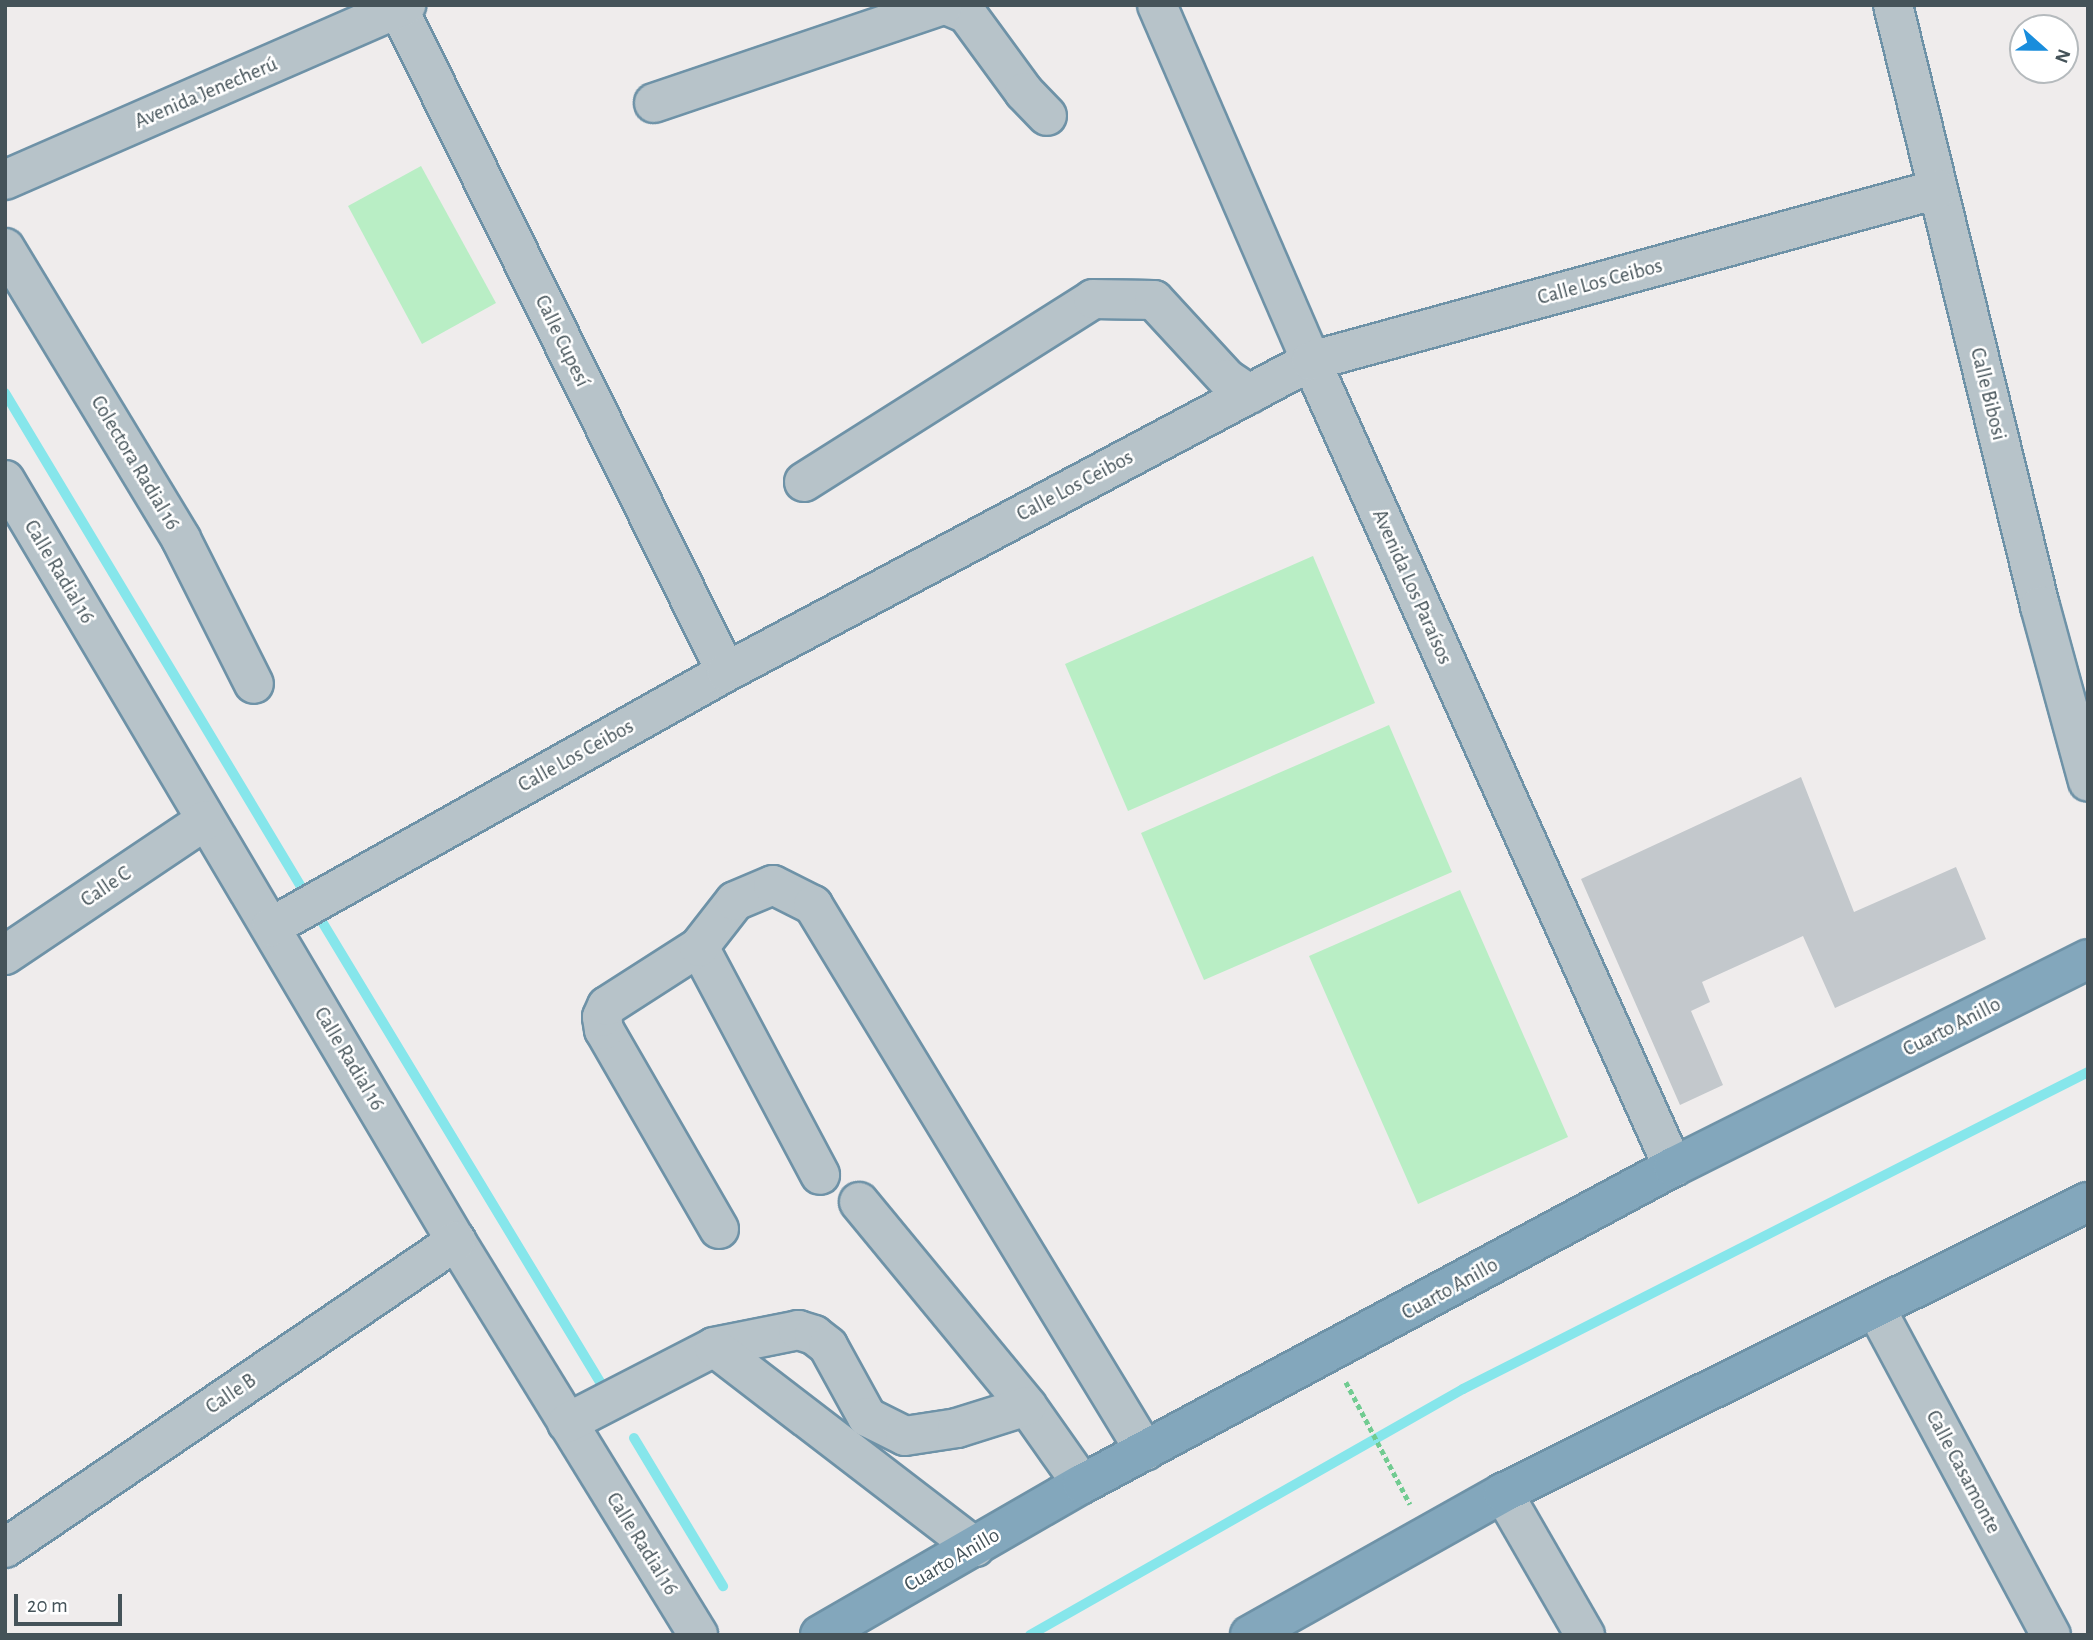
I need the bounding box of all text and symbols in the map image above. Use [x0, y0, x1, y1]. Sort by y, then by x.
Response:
north arrow [2009, 14, 2079, 84]
text: N [2051, 46, 2073, 66]
street label: Avenida Jenecherú [131, 52, 281, 134]
street label: Calle Los Ceibos [1535, 253, 1665, 311]
street label: Calle Cupesí [529, 291, 595, 391]
street label: Calle Bibosi [1964, 345, 2012, 443]
street label: Colectora Radial 16 [85, 391, 185, 535]
street label: Calle Los Ceibos [1012, 445, 1138, 527]
street label: Avenida Los Paraísos [1367, 506, 1457, 668]
street label: Calle Radial 16 [18, 516, 100, 628]
street label: Calle Los Ceibos [514, 714, 638, 798]
street label: Calle C [76, 861, 136, 913]
street label: Cuarto Anillo [1899, 992, 2005, 1062]
street label: Calle Radial 16 [308, 1003, 390, 1115]
street label: Cuarto Anillo [1397, 1252, 1503, 1326]
street label: Calle B [201, 1368, 261, 1420]
street label: Calle Casamonte [1920, 1406, 2006, 1538]
street label: Calle Radial 16 [600, 1488, 684, 1600]
street label: Cuarto Anillo [900, 1523, 1004, 1597]
scale bar [18, 1580, 126, 1624]
text: 20 m [27, 1595, 68, 1616]

